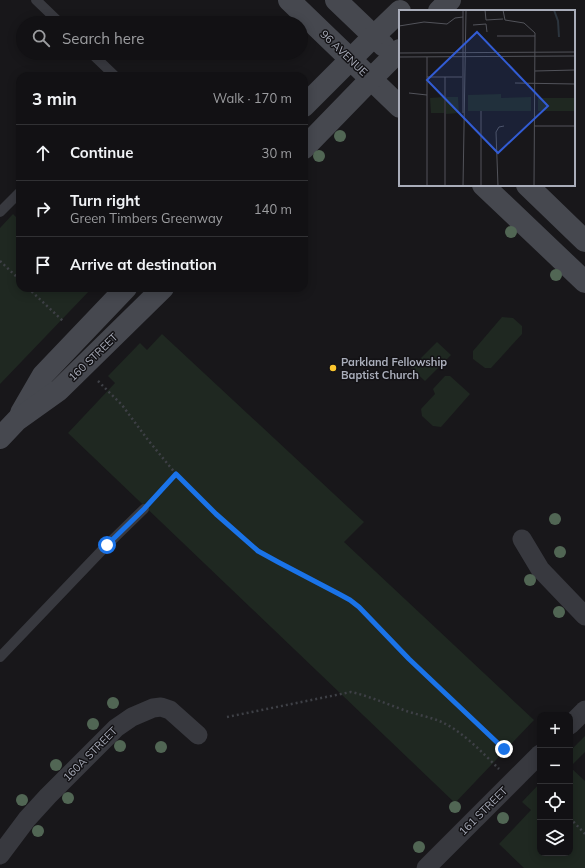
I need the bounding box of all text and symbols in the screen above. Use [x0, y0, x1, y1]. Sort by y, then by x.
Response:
inset map [399, 10, 575, 186]
search box [16, 16, 308, 60]
icon: search [30, 27, 52, 49]
street label: 96 AVENUE [317, 27, 371, 79]
text: Search here [62, 29, 144, 48]
text: 3 min [32, 88, 77, 109]
text: Walk · 170 m [213, 90, 292, 106]
icon: ahead [32, 142, 54, 164]
text: Continue [70, 143, 133, 162]
text: 30 m [262, 145, 292, 161]
text: Turn right [70, 191, 140, 210]
icon: right [32, 198, 54, 220]
text: 140 m [254, 201, 292, 217]
text: Green Timbers Greenway [70, 210, 223, 226]
icon: arrive [32, 254, 54, 276]
text: Arrive at destination [70, 255, 217, 274]
street label: 160 STREET [65, 330, 121, 384]
place label: Parkland Fellowship Baptist Church [341, 355, 447, 382]
marker: Parkland Fellowship Baptist Church [328, 363, 338, 373]
route start [98, 536, 116, 554]
map controls [537, 712, 573, 856]
button: + [537, 712, 573, 748]
street label: 160A STREET [60, 724, 120, 784]
route end [495, 740, 513, 758]
button: − [537, 748, 573, 784]
street label: 161 STREET [456, 784, 510, 838]
button: locate [537, 784, 573, 820]
button: layers [537, 820, 573, 856]

